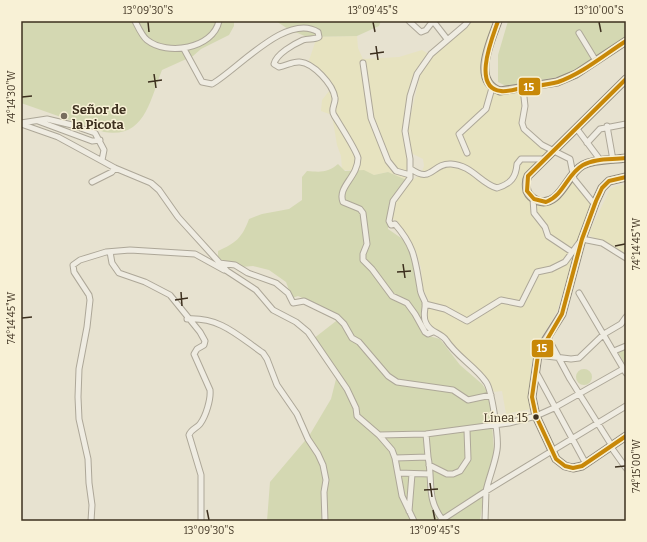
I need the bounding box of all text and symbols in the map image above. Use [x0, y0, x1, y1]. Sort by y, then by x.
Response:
text: 13°09'30"S [123, 5, 173, 17]
text: 13°09'45"S [348, 5, 398, 17]
text: 13°10'00"S [574, 5, 624, 17]
text: 74°14'30"W [6, 70, 18, 124]
line badge: 15 [518, 77, 541, 96]
text: 15 [524, 81, 534, 94]
place label: Señor de la Picota [72, 102, 126, 132]
marker: Señor de la Picota [59, 111, 69, 121]
text: 74°14'45"W [631, 217, 643, 270]
text: 74°14'45"W [6, 291, 18, 344]
line badge: 15 [531, 339, 554, 358]
text: 15 [537, 342, 547, 355]
place label: Línea 15 [484, 411, 528, 425]
marker: Línea 15 [531, 412, 541, 422]
text: 74°15'00"W [631, 439, 643, 493]
text: 13°09'30"S [184, 525, 234, 537]
text: 13°09'45"S [410, 525, 460, 537]

